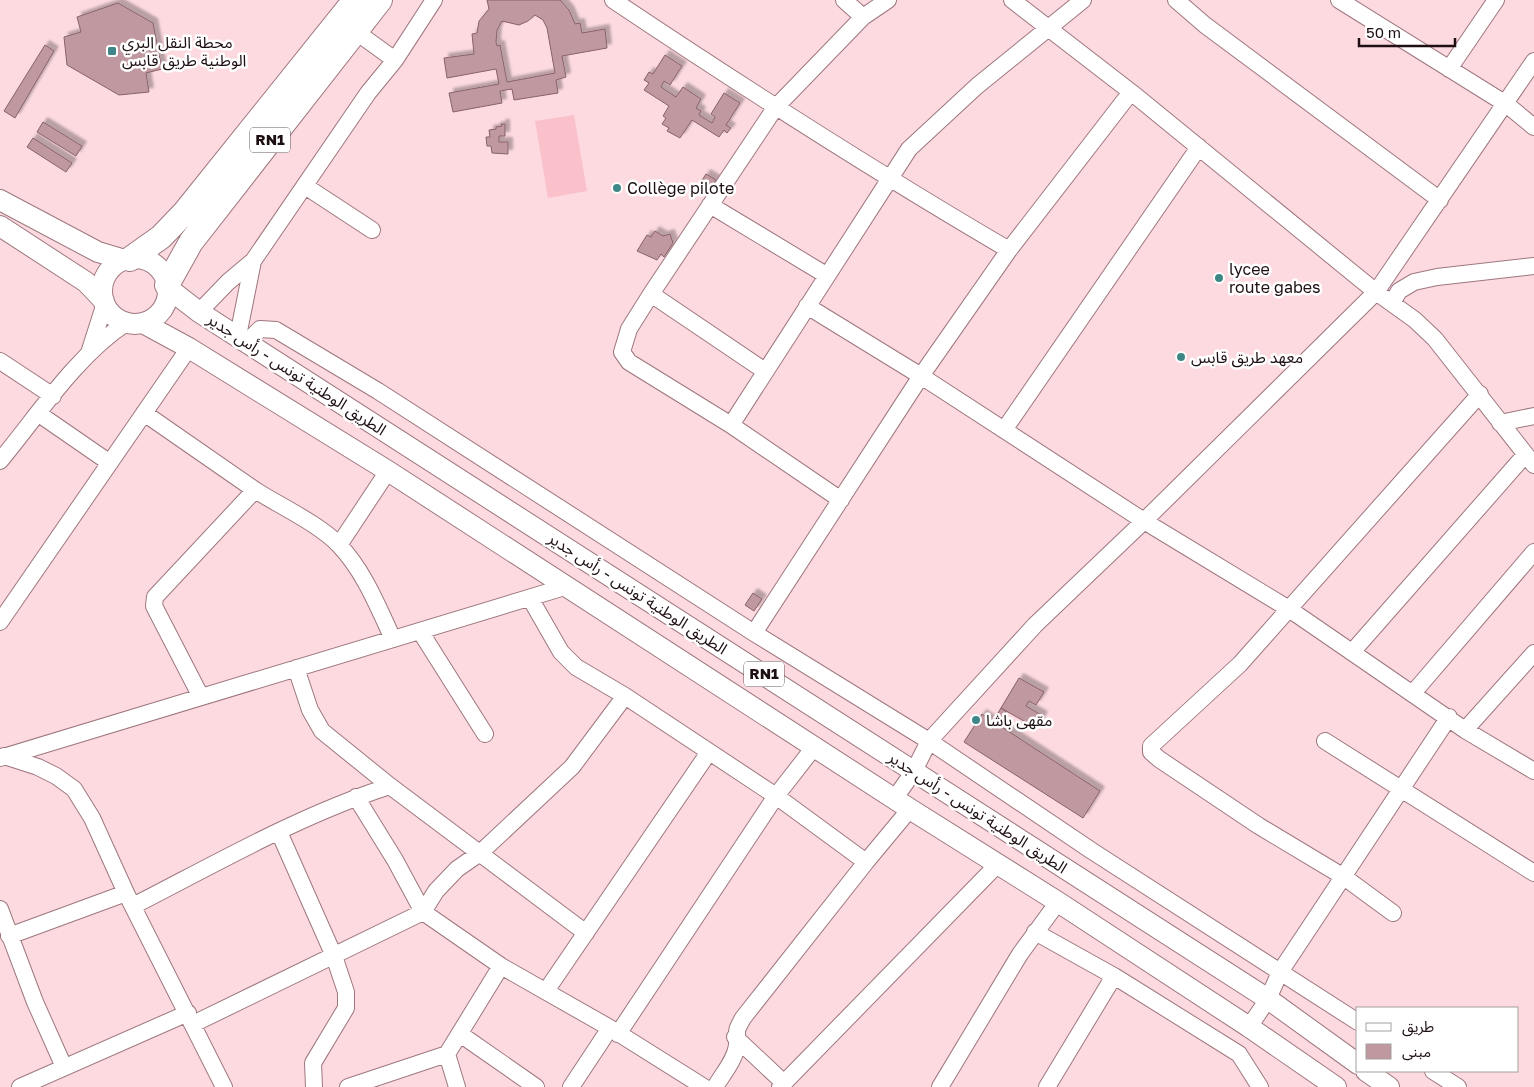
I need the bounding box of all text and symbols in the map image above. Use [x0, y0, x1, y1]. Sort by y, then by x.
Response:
scale bar [1359, 15, 1455, 47]
text: 50 m [1366, 23, 1401, 41]
place label: محطة النقل البري الوطنية طريق قابس [122, 32, 246, 71]
marker: محطة النقل البري الوطنية طريق قابس [106, 45, 118, 57]
road number: RN1 [250, 128, 290, 152]
place label: Collège pilote [627, 178, 734, 198]
marker: Collège pilote [611, 182, 623, 194]
place label: lycee route gabes [1229, 259, 1321, 297]
marker: lycee route gabes [1213, 272, 1225, 284]
street label: الطريق الوطنية تونس - رأس جدير [202, 308, 390, 440]
place label: معهد طريق قابس [1191, 347, 1303, 368]
marker: معهد طريق قابس [1175, 351, 1187, 363]
street label: الطريق الوطنية تونس - رأس جدير [543, 527, 731, 659]
road number: RN1 [744, 662, 784, 686]
place label: مقهى باشا [986, 710, 1052, 730]
marker: مقهى باشا [970, 714, 982, 726]
street label: الطريق الوطنية تونس - رأس جدير [883, 746, 1071, 878]
legend [1356, 1007, 1519, 1072]
text: طريق [1402, 1017, 1434, 1037]
text: مبنى [1402, 1042, 1431, 1061]

